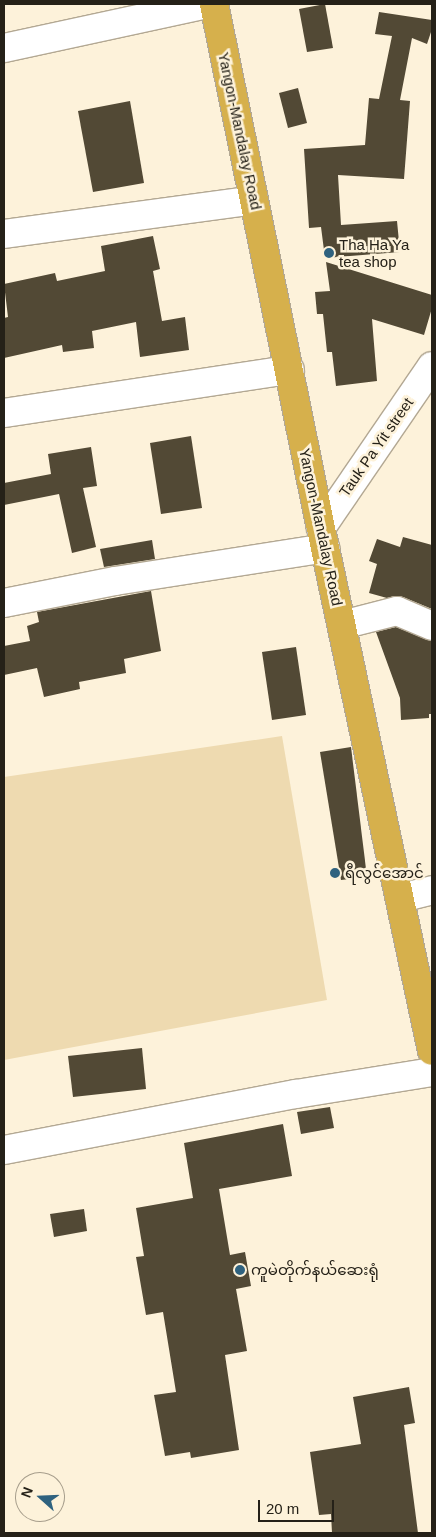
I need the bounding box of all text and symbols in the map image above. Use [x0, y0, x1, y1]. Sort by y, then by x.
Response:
street label: Yangon-Mandalay Road [214, 51, 266, 211]
place label: Tha Ha Ya tea shop [339, 235, 410, 270]
marker: Tha Ha Ya tea shop [323, 247, 335, 259]
street label: Tauk Pa Yit street [335, 394, 417, 500]
street label: Yangon-Mandalay Road [295, 447, 347, 607]
place label: ရီလွင်အောင် [345, 864, 424, 882]
marker: ရီလွင်အောင် [329, 867, 341, 879]
place label: ကူမဲတိုက်နယ်ဆေးရုံ [251, 1261, 379, 1279]
marker: ကူမဲတိုက်နယ်ဆေးရုံ [233, 1263, 247, 1277]
north arrow [15, 1472, 65, 1522]
text: N [18, 1485, 36, 1500]
scale bar [261, 1490, 337, 1522]
text: 20 m [266, 1500, 299, 1517]

